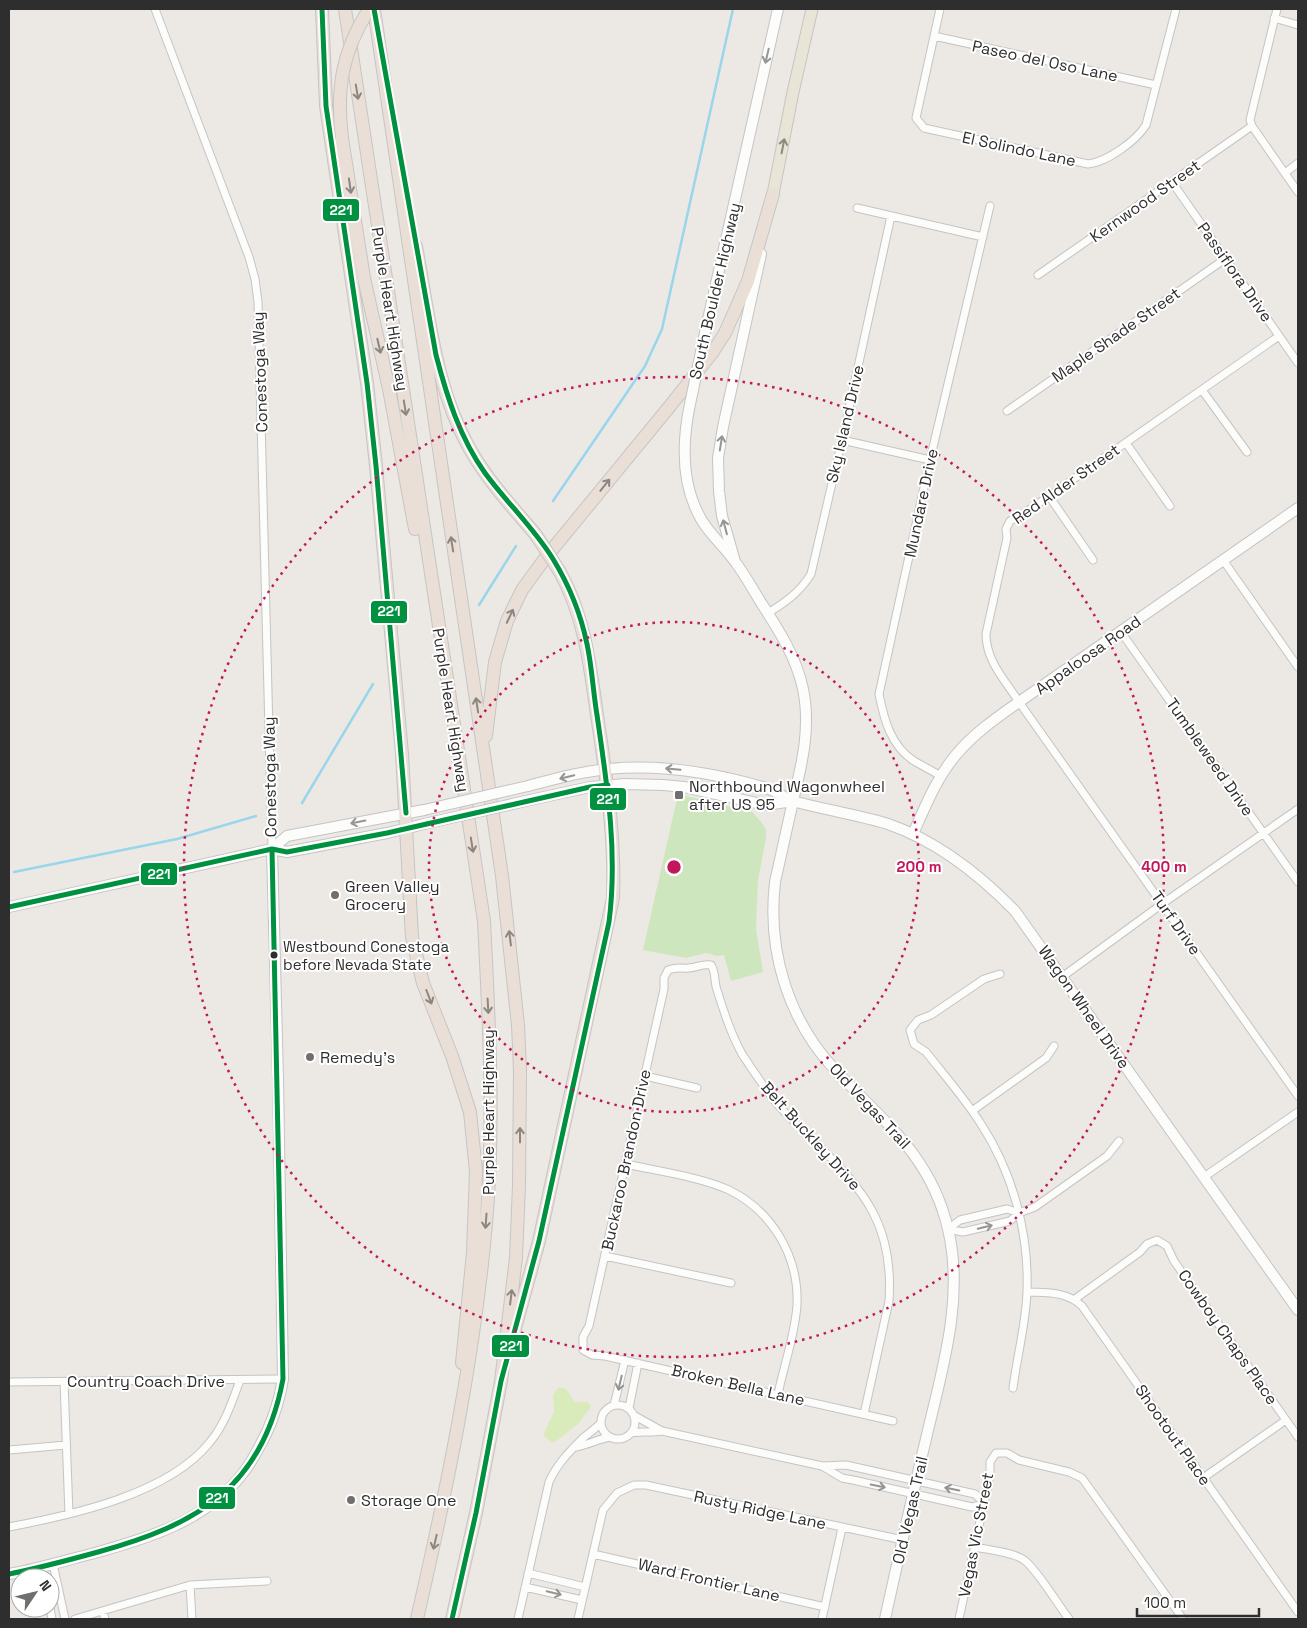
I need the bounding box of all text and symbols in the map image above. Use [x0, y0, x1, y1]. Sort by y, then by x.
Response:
street label: Paseo del Oso Lane [970, 35, 1120, 87]
one-way arrow [762, 48, 771, 64]
one-way arrow [353, 83, 363, 99]
street label: El Solindo Lane [960, 127, 1078, 171]
one-way arrow [778, 139, 788, 155]
street label: Kernwood Street [1086, 155, 1204, 247]
one-way arrow [345, 178, 355, 194]
line badge: 221 [322, 198, 360, 222]
text: 221 [330, 201, 352, 219]
street label: South Boulder Highway [684, 201, 746, 381]
street label: Passiflora Drive [1193, 218, 1277, 326]
street label: Purple Heart Highway [367, 225, 413, 393]
street label: Maple Shade Street [1048, 283, 1184, 387]
street label: Conestoga Way [247, 311, 273, 433]
one-way arrow [375, 337, 384, 353]
street label: Sky Island Drive [821, 363, 869, 485]
one-way arrow [400, 400, 410, 416]
one-way arrow [716, 435, 726, 451]
street label: Red Alder Street [1008, 439, 1124, 529]
street label: Mundare Drive [899, 447, 943, 559]
one-way arrow [599, 479, 610, 492]
one-way arrow [720, 519, 729, 535]
one-way arrow [447, 537, 457, 553]
line badge: 221 [370, 600, 408, 624]
text: 221 [378, 602, 400, 620]
one-way arrow [505, 609, 515, 624]
street label: Appaloosa Road [1031, 611, 1145, 699]
street label: Purple Heart Highway [428, 626, 474, 794]
street label: Tumbleweed Drive [1161, 694, 1259, 820]
one-way arrow [471, 697, 481, 713]
street label: Conestoga Way [258, 716, 282, 838]
one-way arrow [665, 764, 681, 773]
one-way arrow [559, 773, 575, 782]
place label: Northbound Wagonwheel after US 95 [689, 776, 885, 815]
line badge: 221 [589, 787, 627, 811]
marker: Northbound Wagonwheel after US 95 [673, 789, 685, 801]
text: 221 [597, 790, 619, 808]
one-way arrow [351, 817, 367, 827]
one-way arrow [467, 836, 477, 852]
text: 200 m [897, 857, 941, 876]
text: 400 m [1141, 857, 1187, 876]
centre of rings [665, 858, 683, 876]
line badge: 221 [140, 862, 178, 886]
text: 221 [148, 865, 170, 883]
place label: Green Valley Grocery [345, 876, 440, 915]
street label: Turf Drive [1146, 887, 1206, 959]
marker: Green Valley Grocery [329, 889, 341, 901]
one-way arrow [505, 931, 515, 947]
place label: Westbound Conestoga before Nevada State [283, 937, 449, 974]
street label: Wagon Wheel Drive [1034, 941, 1134, 1073]
marker: Westbound Conestoga before Nevada State [269, 950, 279, 960]
one-way arrow [425, 989, 434, 1004]
one-way arrow [484, 998, 493, 1014]
street label: Purple Heart Highway [478, 1029, 499, 1195]
place label: Remedy's [320, 1047, 395, 1068]
marker: Remedy's [304, 1051, 316, 1063]
street label: Old Vegas Trail [825, 1059, 915, 1153]
street label: Buckaroo Brandon Drive [596, 1067, 656, 1253]
street label: Belt Buckley Drive [756, 1077, 866, 1195]
one-way arrow [515, 1128, 524, 1144]
one-way arrow [482, 1213, 491, 1229]
one-way arrow [976, 1222, 992, 1231]
street label: Cowboy Chaps Place [1173, 1265, 1283, 1409]
one-way arrow [506, 1290, 516, 1306]
line badge: 221 [491, 1334, 530, 1358]
text: 221 [500, 1337, 522, 1355]
street label: Broken Bella Lane [669, 1359, 807, 1411]
street label: Country Coach Drive [67, 1371, 225, 1392]
one-way arrow [615, 1374, 624, 1390]
street label: Shootout Place [1130, 1380, 1216, 1490]
street label: Old Vegas Trail [887, 1454, 933, 1566]
street label: Vegas Vic Street [954, 1471, 998, 1599]
one-way arrow [869, 1481, 885, 1491]
one-way arrow [944, 1484, 960, 1493]
line badge: 221 [198, 1486, 236, 1510]
street label: Rusty Ridge Lane [692, 1486, 828, 1534]
text: 221 [206, 1489, 228, 1507]
place label: Storage One [361, 1490, 456, 1511]
marker: Storage One [345, 1494, 357, 1506]
one-way arrow [429, 1533, 439, 1549]
street label: Ward Frontier Lane [636, 1553, 782, 1607]
north arrow [10, 1568, 60, 1618]
text: N [36, 1577, 56, 1595]
scale bar [1137, 1586, 1260, 1618]
one-way arrow [545, 1589, 561, 1598]
text: 100 m [1144, 1593, 1186, 1612]

